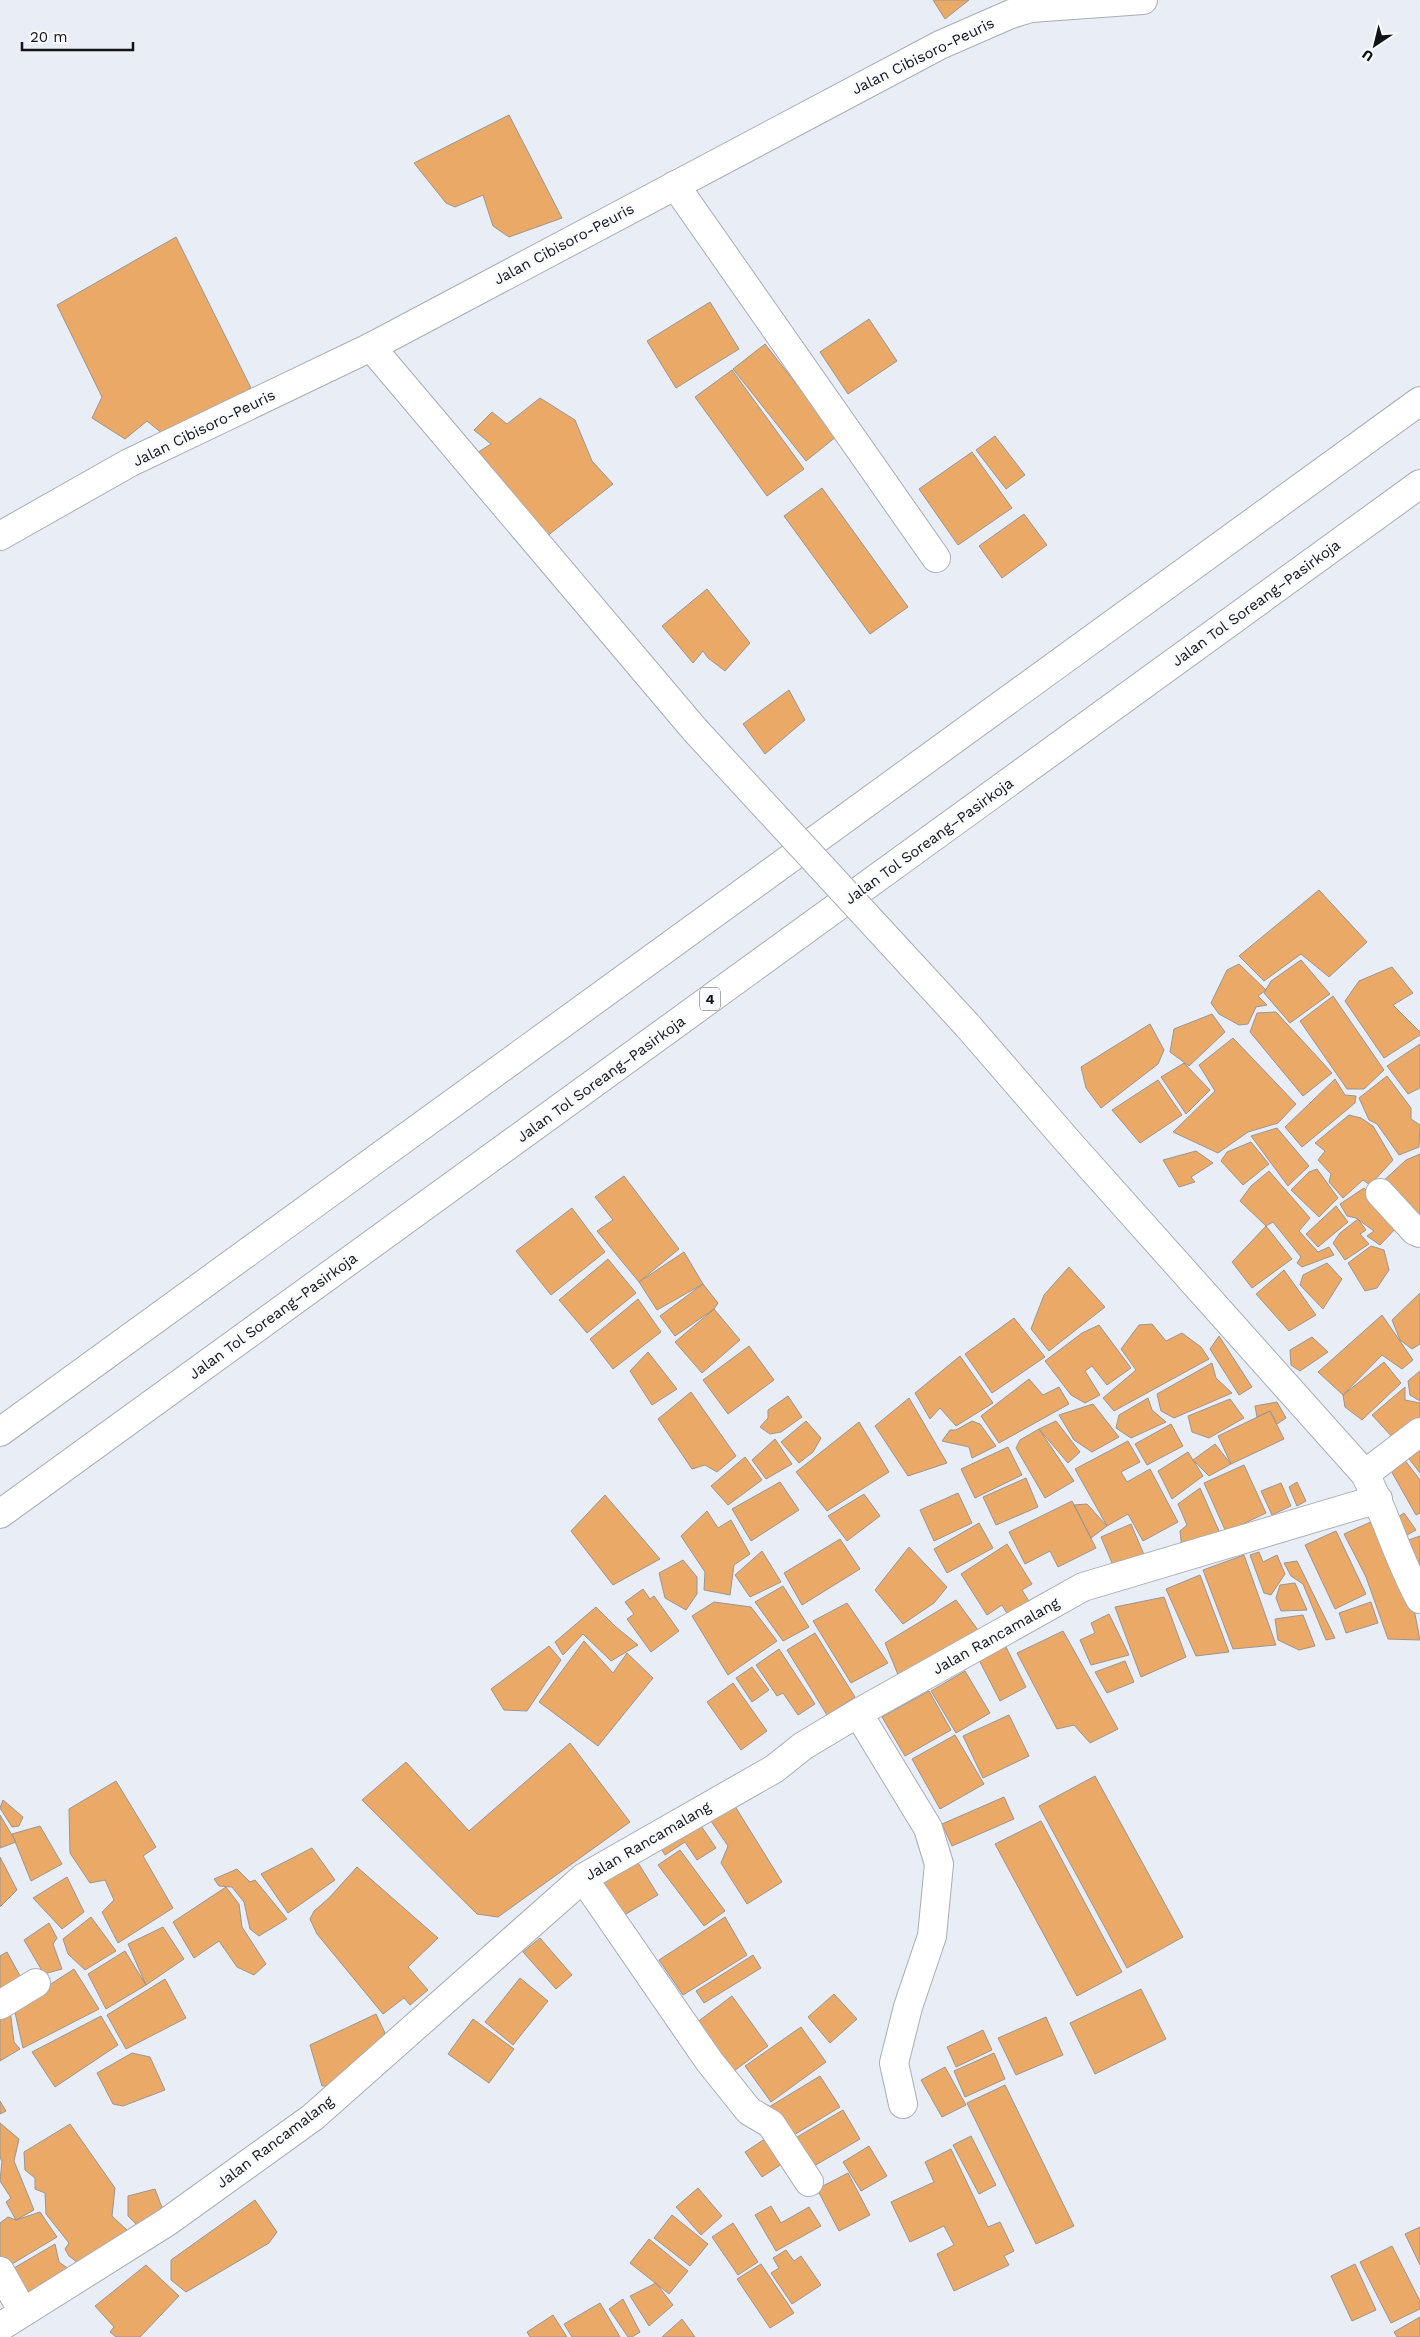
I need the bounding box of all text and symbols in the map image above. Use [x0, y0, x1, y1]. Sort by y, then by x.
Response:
street label: Jalan Cibisoro-Peuris [849, 14, 997, 98]
scale bar [22, 20, 134, 52]
north arrow [1350, 20, 1400, 70]
text: 20 m [30, 28, 68, 46]
text: U [1359, 46, 1376, 65]
street label: Jalan Cibisoro-Peuris [491, 199, 637, 289]
street label: Jalan Cibisoro-Peuris [130, 386, 278, 470]
street label: Jalan Tol Soreang–Pasirkoja [1168, 536, 1344, 670]
street label: Jalan Tol Soreang–Pasirkoja [841, 774, 1017, 908]
road number: 4 [700, 988, 720, 1011]
street label: Jalan Tol Soreang–Pasirkoja [513, 1012, 689, 1146]
street label: Jalan Tol Soreang–Pasirkoja [185, 1249, 361, 1383]
street label: Jalan Rancamalang [930, 1594, 1062, 1678]
street label: Jalan Rancamalang [582, 1798, 714, 1884]
street label: Jalan Rancamalang [213, 2092, 337, 2192]

